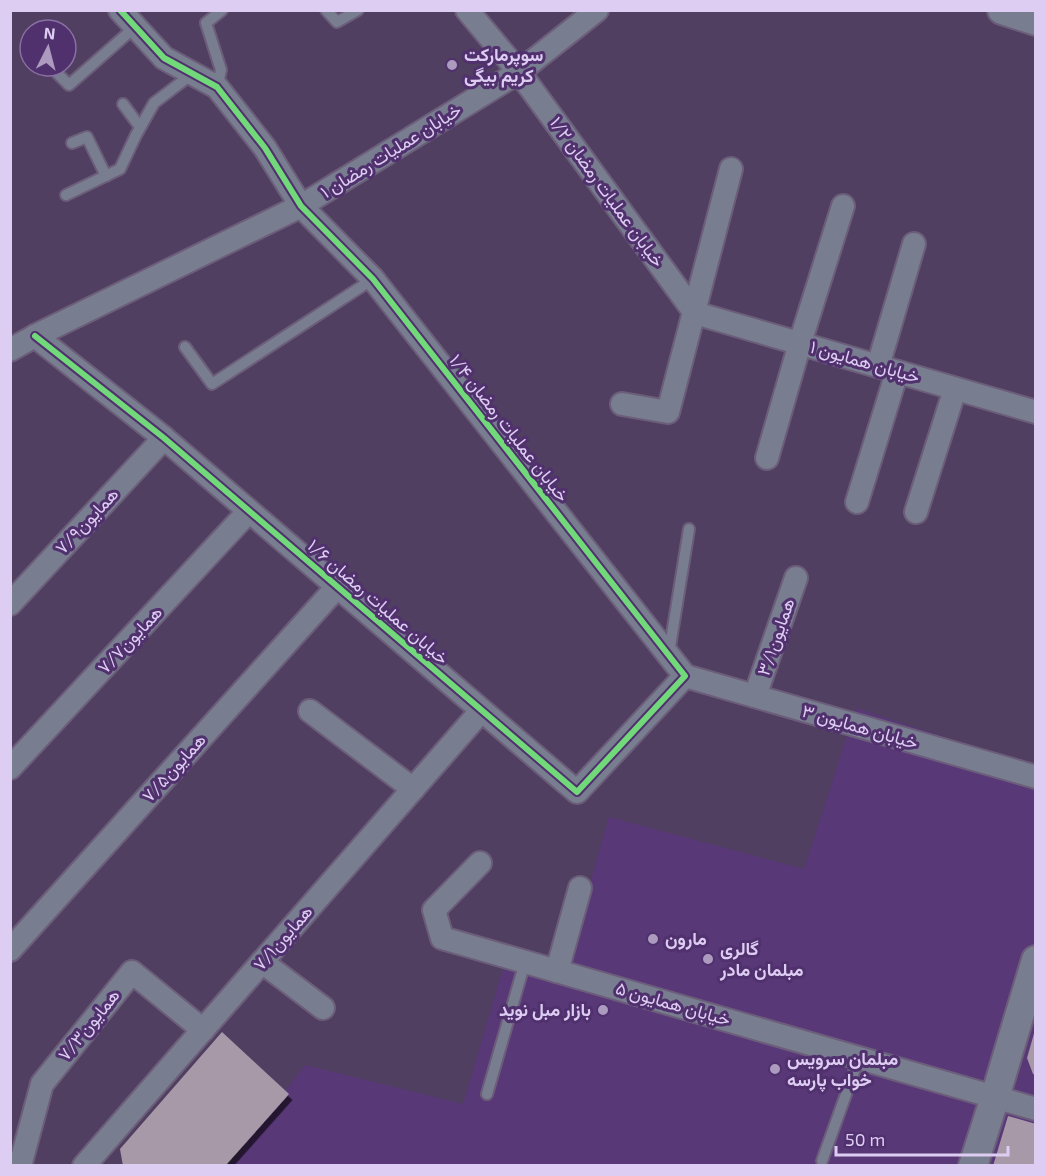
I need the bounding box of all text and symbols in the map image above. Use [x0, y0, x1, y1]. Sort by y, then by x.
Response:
north arrow [18, 18, 78, 78]
text: N [43, 23, 56, 43]
place label: سوپرمارکت کریم بیگی [464, 43, 543, 88]
marker: سوپرمارکت کریم بیگی [445, 58, 459, 72]
street label: خیابان عملیات رمضان ۱ [316, 98, 465, 203]
street label: خیابان عملیات رمضان ۱/۲ [545, 112, 670, 272]
street label: خیابان همایون ۱ [808, 335, 923, 388]
street label: خیابان عملیات رمضان ۱/۴ [444, 349, 574, 506]
street label: همایون۷/۹ [50, 482, 123, 559]
street label: خیابان عملیات رمضان ۱/۶ [303, 534, 454, 669]
street label: همایون۳/۱ [752, 595, 800, 679]
street label: همایون۷/۷ [92, 601, 167, 679]
street label: خیابان همایون ۳ [799, 699, 921, 754]
street label: همایون۷/۵ [137, 728, 211, 807]
street label: همایون۷/۱ [248, 900, 317, 975]
place label: مارون [665, 927, 707, 950]
marker: مارون [646, 932, 660, 946]
place label: گالری مبلمان مادر [719, 937, 804, 981]
marker: گالری مبلمان مادر [701, 952, 715, 966]
street label: خیابان همایون ۵ [613, 976, 733, 1031]
street label: همایون۷/۳ [53, 984, 125, 1065]
place label: بازار مبل نوید [499, 998, 591, 1021]
marker: بازار مبل نوید [596, 1003, 610, 1017]
place label: مبلمان سرویس خواب پارسه [787, 1047, 898, 1092]
marker: مبلمان سرویس خواب پارسه [768, 1062, 782, 1076]
scale bar [836, 1119, 1008, 1157]
text: 50 m [845, 1128, 885, 1150]

